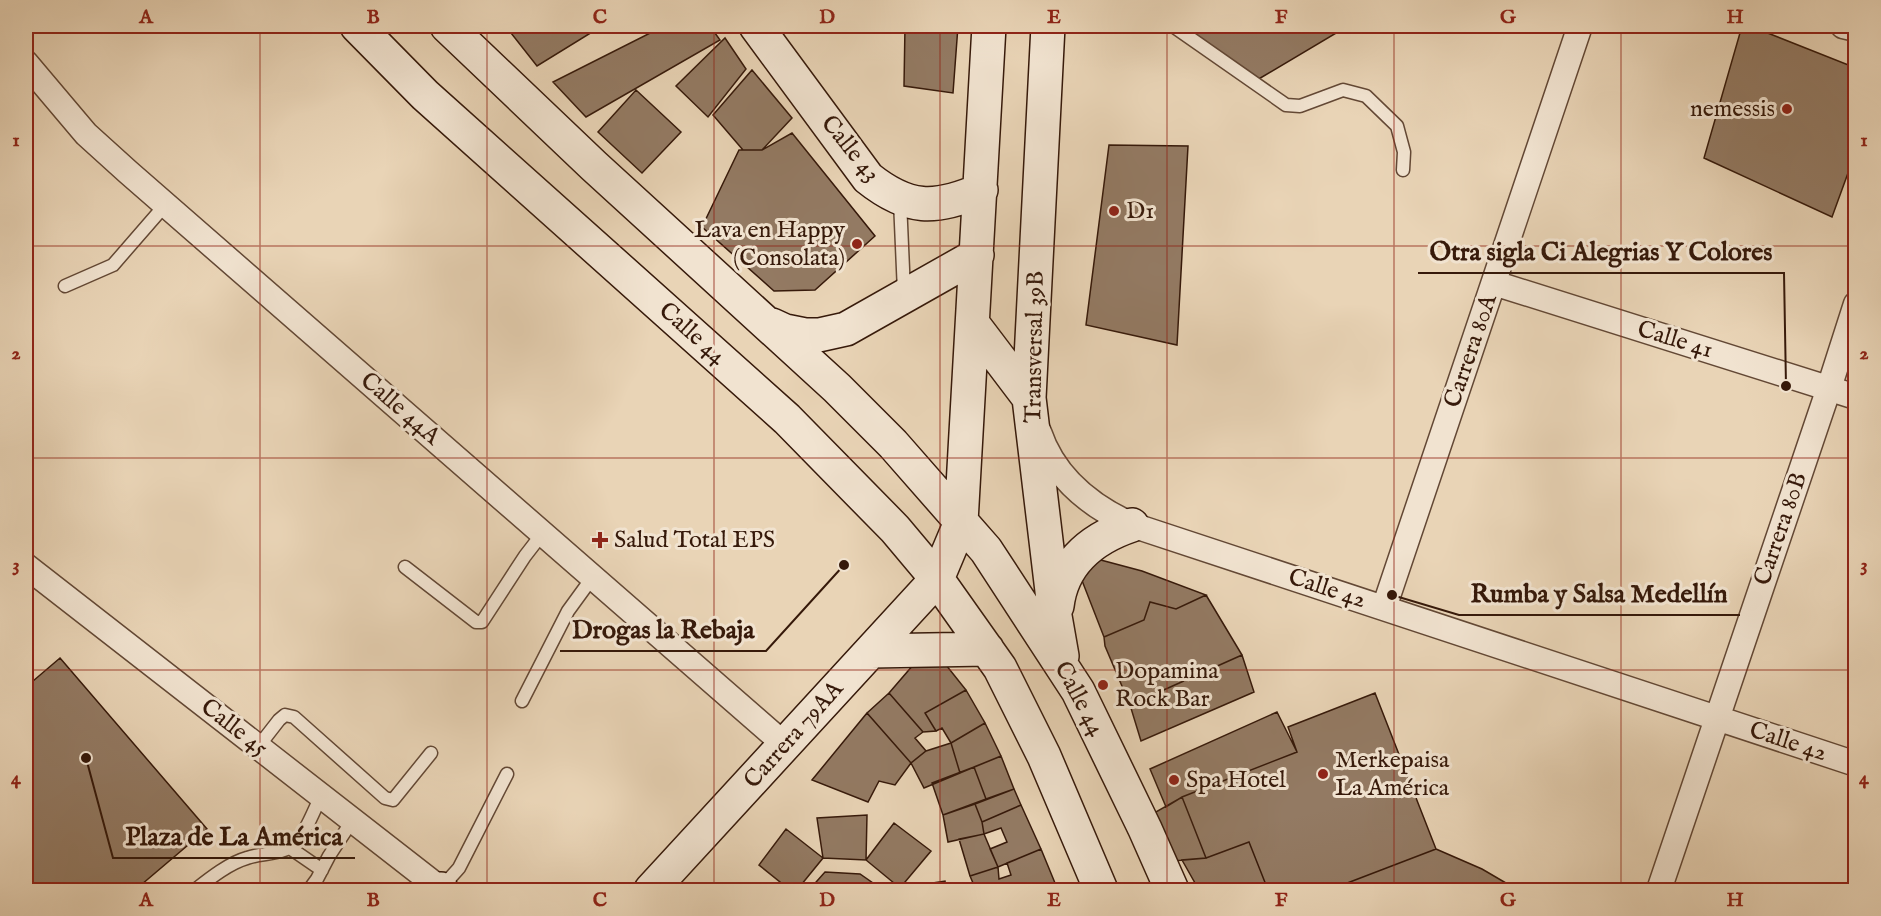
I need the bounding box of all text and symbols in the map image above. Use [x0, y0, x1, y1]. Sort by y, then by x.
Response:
text: A [138, 5, 154, 30]
text: B [366, 5, 380, 30]
text: C [593, 5, 607, 30]
text: D [819, 5, 835, 30]
text: E [1047, 5, 1061, 30]
text: F [1275, 5, 1288, 30]
text: G [1500, 5, 1517, 30]
text: H [1726, 5, 1744, 30]
place label: nemessis [1690, 94, 1775, 125]
marker: nemessis [1780, 102, 1794, 116]
street label: Calle 43 [814, 109, 886, 189]
text: 1 [12, 128, 20, 153]
text: 1 [1860, 128, 1868, 153]
place label: D1 [1126, 196, 1154, 227]
marker: D1 [1107, 204, 1121, 218]
place label: Lava en Happy (Consolata) [694, 215, 845, 274]
callout: Otra sigla Ci Alegrias Y Colores [1418, 229, 1784, 273]
text: Otra sigla Ci Alegrias Y Colores [1430, 236, 1772, 269]
marker: Lava en Happy (Consolata) [850, 237, 864, 251]
street label: Transversal 39B [1018, 271, 1052, 423]
street label: Carrera 80A [1437, 289, 1505, 412]
street label: Calle 44 [652, 296, 732, 373]
street label: Calle 41 [1633, 314, 1717, 366]
text: 2 [11, 341, 21, 366]
text: 2 [1859, 341, 1869, 366]
street label: Calle 44A [353, 366, 447, 453]
street label: Carrera 80B [1747, 468, 1815, 590]
place label: Salud Total EPS [614, 525, 775, 556]
marker: Salud Total EPS [591, 531, 609, 549]
text: 3 [12, 553, 20, 578]
text: 3 [1860, 553, 1868, 578]
street label: Calle 42 [1284, 562, 1370, 616]
callout: Rumba y Salsa Medellín [1459, 571, 1740, 615]
text: Rumba y Salsa Medellín [1470, 578, 1728, 611]
callout: Drogas la Rebaja [560, 607, 766, 651]
text: Drogas la Rebaja [572, 614, 755, 647]
street label: Calle 44 [1046, 656, 1112, 742]
place label: Dopamina Rock Bar [1115, 656, 1219, 715]
street label: Carrera 79AA [737, 674, 851, 795]
marker: Dopamina Rock Bar [1096, 678, 1110, 692]
street label: Calle 45 [194, 692, 274, 764]
street label: Calle 42 [1745, 715, 1831, 769]
place label: Merkepaisa La América [1335, 745, 1450, 804]
place label: Spa Hotel [1186, 765, 1286, 796]
text: 4 [11, 766, 22, 791]
text: 4 [1859, 766, 1870, 791]
marker: Merkepaisa La América [1316, 767, 1330, 781]
marker: Spa Hotel [1167, 773, 1181, 787]
callout: Plaza de La América [113, 814, 355, 858]
text: Plaza de La América [125, 821, 344, 854]
text: A [138, 888, 154, 913]
text: B [366, 888, 380, 913]
text: C [593, 888, 607, 913]
text: D [819, 888, 835, 913]
text: E [1047, 888, 1061, 913]
text: F [1275, 888, 1288, 913]
text: G [1500, 888, 1517, 913]
text: H [1726, 888, 1744, 913]

